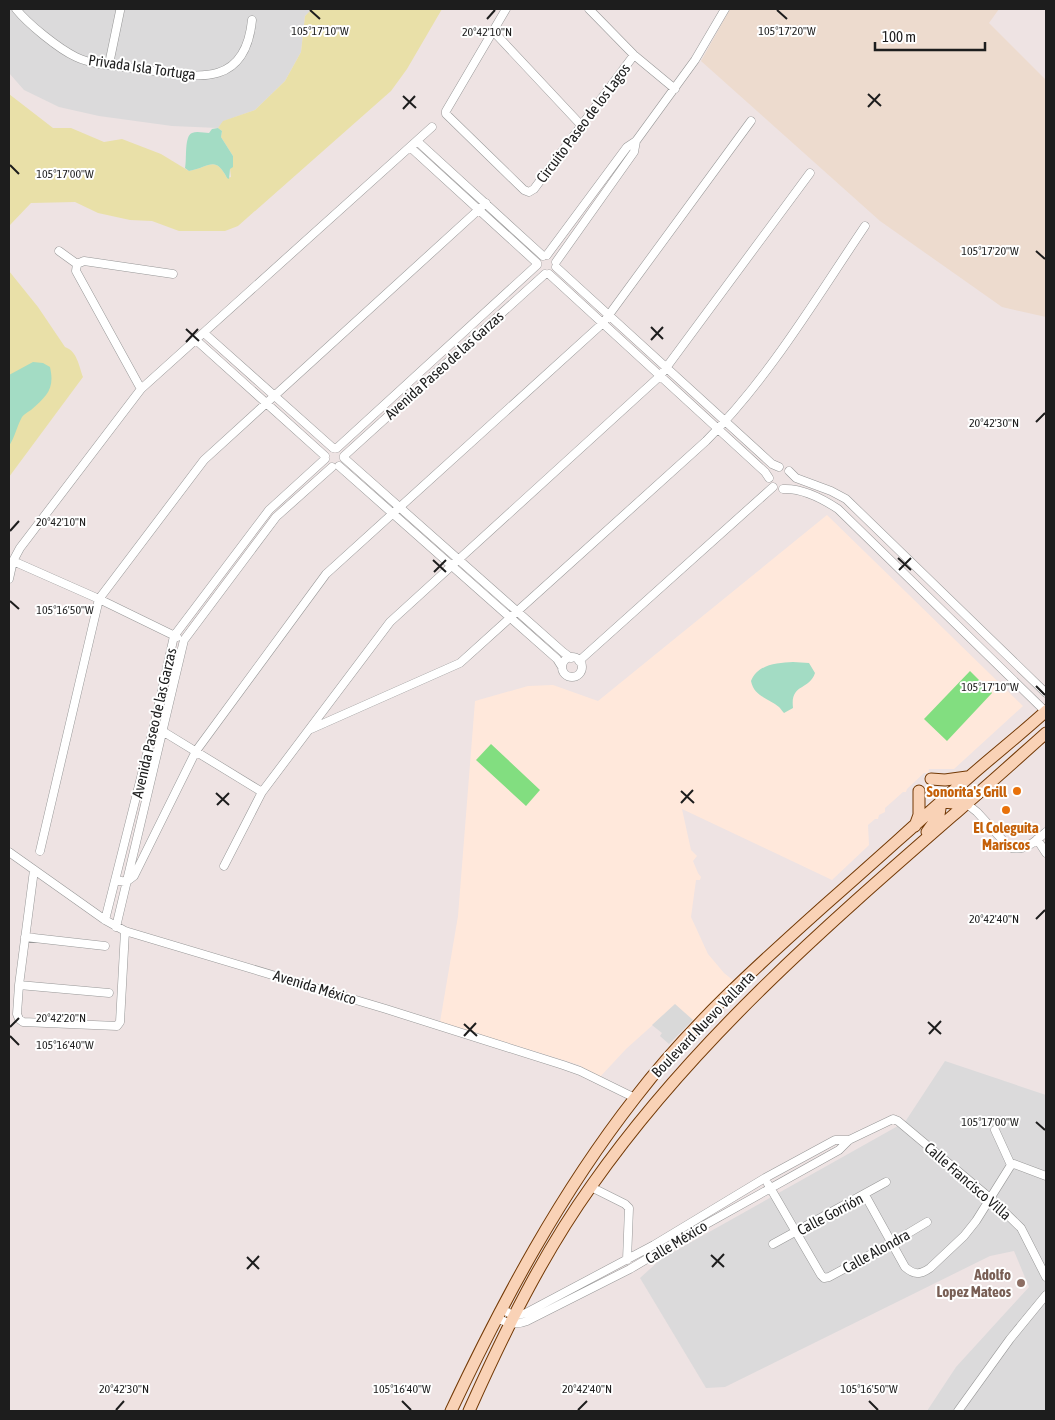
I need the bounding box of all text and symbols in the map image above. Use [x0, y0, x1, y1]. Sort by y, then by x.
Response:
scale bar [875, 20, 985, 52]
text: 105°17'10"W [291, 24, 349, 38]
text: 105°17'20"W [758, 24, 816, 38]
text: 20°42'10"N [462, 25, 512, 39]
text: 100 m [882, 28, 916, 45]
street label: Privada Isla Tortuga [87, 51, 197, 83]
street label: Circuito Paseo de los Lagos [533, 60, 633, 186]
text: 105°17'00"W [36, 167, 94, 181]
text: 105°17'20"W [961, 244, 1019, 258]
street label: Avenida Paseo de las Garzas [381, 307, 507, 423]
text: 20°42'30"N [969, 416, 1019, 430]
text: 20°42'10"N [36, 515, 86, 529]
text: 105°16'50"W [36, 603, 94, 617]
street label: Avenida Paseo de las Garzas [128, 646, 180, 800]
text: 105°17'10"W [961, 680, 1019, 694]
place label: Sonorita's Grill [927, 783, 1008, 800]
marker: Sonorita's Grill [1011, 785, 1023, 797]
marker: El Coleguita Mariscos [1000, 804, 1012, 816]
place label: El Coleguita Mariscos [973, 819, 1039, 853]
text: 20°42'40"N [969, 912, 1019, 926]
street label: Avenida México [271, 966, 359, 1008]
street label: Boulevard Nuevo Vallarta [648, 967, 758, 1081]
text: 20°42'20"N [36, 1011, 86, 1025]
text: 105°16'40"W [36, 1038, 94, 1052]
text: 105°17'00"W [961, 1115, 1019, 1129]
street label: Calle Francisco Villa [921, 1139, 1015, 1223]
street label: Calle Gorrión [794, 1190, 866, 1238]
street label: Calle México [642, 1217, 710, 1267]
street label: Calle Alondra [839, 1226, 913, 1276]
place label: Adolfo Lopez Mateos [936, 1266, 1012, 1300]
marker: Adolfo Lopez Mateos [1015, 1277, 1027, 1289]
text: 20°42'30"N [99, 1382, 149, 1396]
text: 105°16'40"W [373, 1382, 431, 1396]
text: 20°42'40"N [562, 1382, 612, 1396]
text: 105°16'50"W [840, 1382, 898, 1396]

